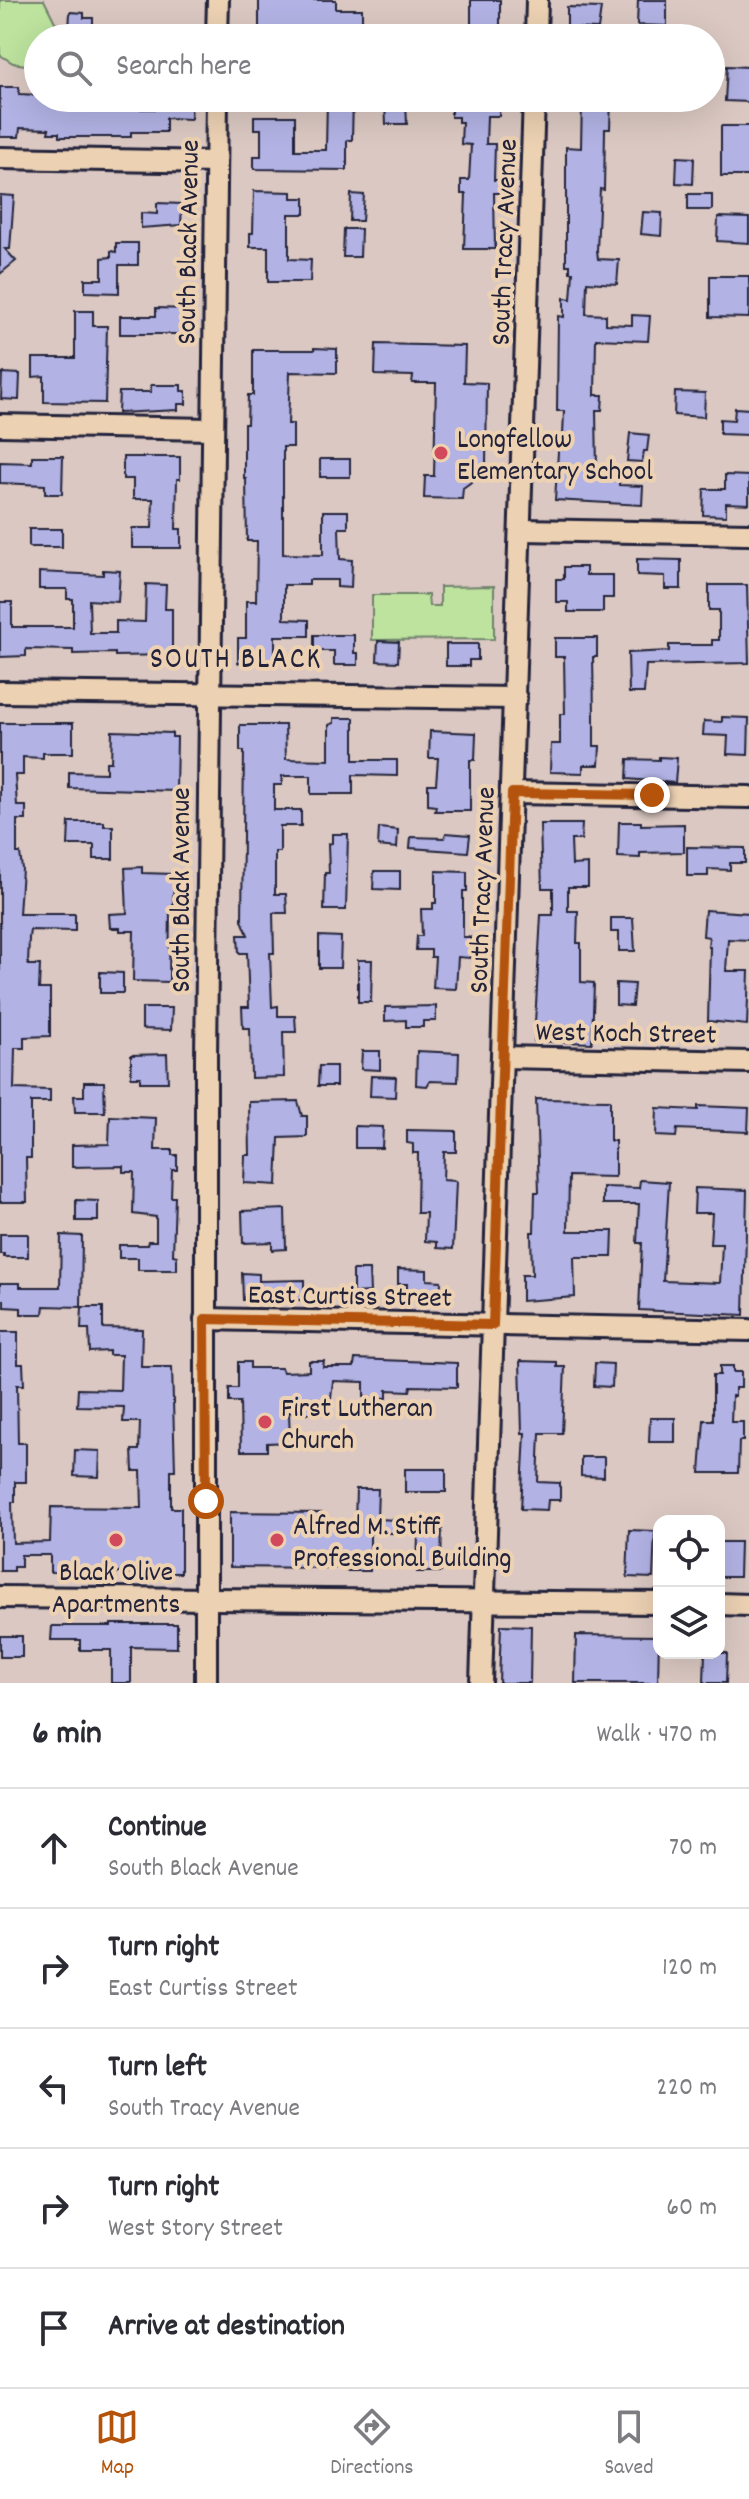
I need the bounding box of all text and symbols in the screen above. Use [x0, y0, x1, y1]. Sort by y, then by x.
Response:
search box [24, 24, 725, 112]
icon: search [52, 46, 96, 90]
text: Search here [116, 47, 252, 90]
street label: South Tracy Avenue [483, 138, 531, 346]
street label: South Black Avenue [169, 139, 213, 345]
place label: Longfellow Elementary School [457, 422, 653, 494]
marker: Longfellow Elementary School [432, 444, 450, 462]
district label: SOUTH BLACK [150, 640, 322, 683]
route end [634, 777, 670, 813]
street label: South Tracy Avenue [461, 786, 509, 994]
street label: South Black Avenue [164, 787, 204, 993]
street label: West Koch Street [535, 1014, 717, 1058]
street label: East Curtiss Street [248, 1277, 452, 1321]
place label: First Lutheran Church [281, 1391, 433, 1463]
marker: First Lutheran Church [256, 1413, 274, 1431]
route start [188, 1483, 224, 1519]
place label: Alfred M. Stiff Professional Building [293, 1509, 512, 1581]
map controls [653, 1515, 725, 1659]
button: locate [653, 1515, 725, 1587]
marker: Black Olive Apartments [107, 1531, 125, 1549]
marker: Alfred M. Stiff Professional Building [268, 1531, 286, 1549]
place label: Black Olive Apartments [52, 1555, 180, 1627]
button: layers [653, 1587, 725, 1659]
text: 6 min [32, 1711, 102, 1760]
text: Walk · 470 m [596, 1717, 717, 1754]
text: Continue [108, 1808, 207, 1851]
icon: ahead [32, 1826, 76, 1870]
text: 70 m [669, 1830, 717, 1867]
text: South Black Avenue [108, 1851, 299, 1888]
text: Turn right [108, 1928, 219, 1971]
icon: right [32, 1946, 76, 1990]
text: 120 m [662, 1950, 717, 1987]
text: East Curtiss Street [108, 1971, 298, 2008]
text: Turn left [108, 2048, 207, 2091]
icon: left [32, 2066, 76, 2110]
text: 220 m [656, 2070, 717, 2107]
text: South Tracy Avenue [108, 2091, 300, 2128]
text: Turn right [108, 2168, 219, 2211]
icon: right [32, 2186, 76, 2230]
text: 60 m [666, 2190, 717, 2227]
text: West Story Street [108, 2211, 283, 2248]
icon: arrive [32, 2306, 76, 2350]
text: Arrive at destination [108, 2307, 345, 2350]
tab: Map [95, 2405, 139, 2484]
tab: Directions [330, 2405, 414, 2484]
tab: Saved [604, 2405, 654, 2484]

